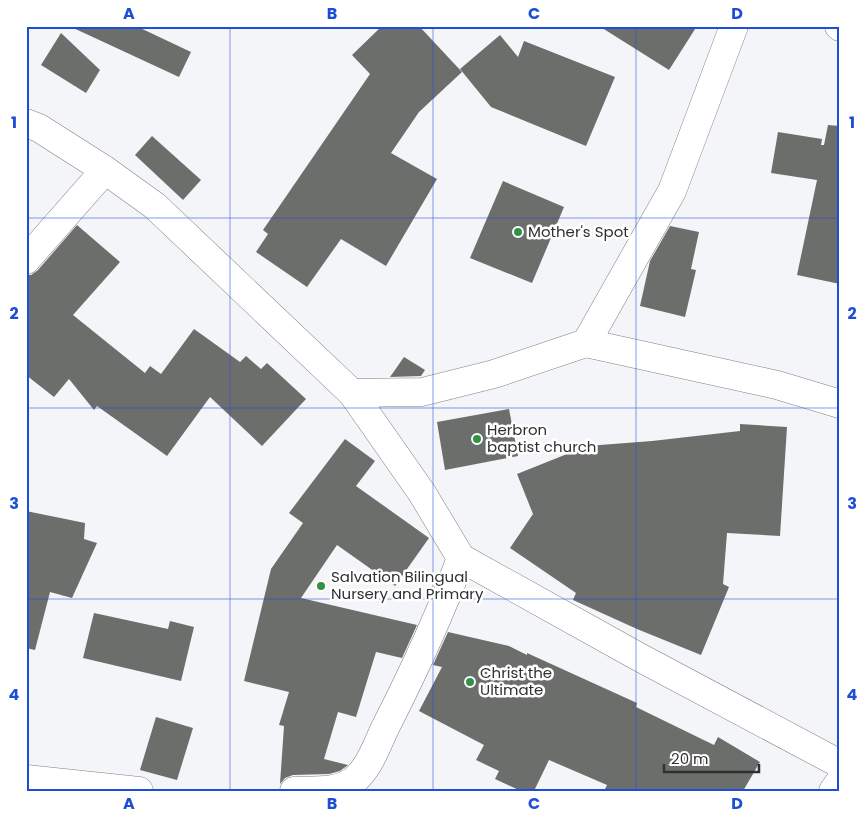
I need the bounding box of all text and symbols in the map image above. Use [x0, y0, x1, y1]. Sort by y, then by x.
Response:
text: A [123, 2, 135, 25]
text: B [327, 2, 337, 25]
text: C [528, 2, 540, 25]
text: D [731, 2, 743, 25]
text: 1 [11, 111, 17, 134]
text: 1 [849, 111, 855, 134]
place label: Mother's Spot [528, 221, 629, 242]
marker: Mother's Spot [512, 226, 524, 238]
text: 2 [9, 302, 19, 325]
text: 2 [847, 302, 857, 325]
place label: Herbron baptist church [487, 419, 596, 457]
marker: Herbron baptist church [471, 433, 483, 445]
text: 3 [9, 492, 19, 515]
text: 3 [847, 492, 857, 515]
place label: Salvation Bilingual Nursery and Primary [331, 566, 484, 604]
marker: Salvation Bilingual Nursery and Primary [315, 580, 327, 592]
place label: Christ the Ultimate [480, 662, 552, 700]
marker: Christ the Ultimate [464, 676, 476, 688]
text: 4 [9, 683, 20, 706]
text: 4 [847, 683, 858, 706]
scale bar [664, 742, 758, 774]
text: 20 m [671, 748, 709, 769]
text: A [123, 792, 135, 815]
text: B [327, 792, 337, 815]
text: C [528, 792, 540, 815]
text: D [731, 792, 743, 815]

